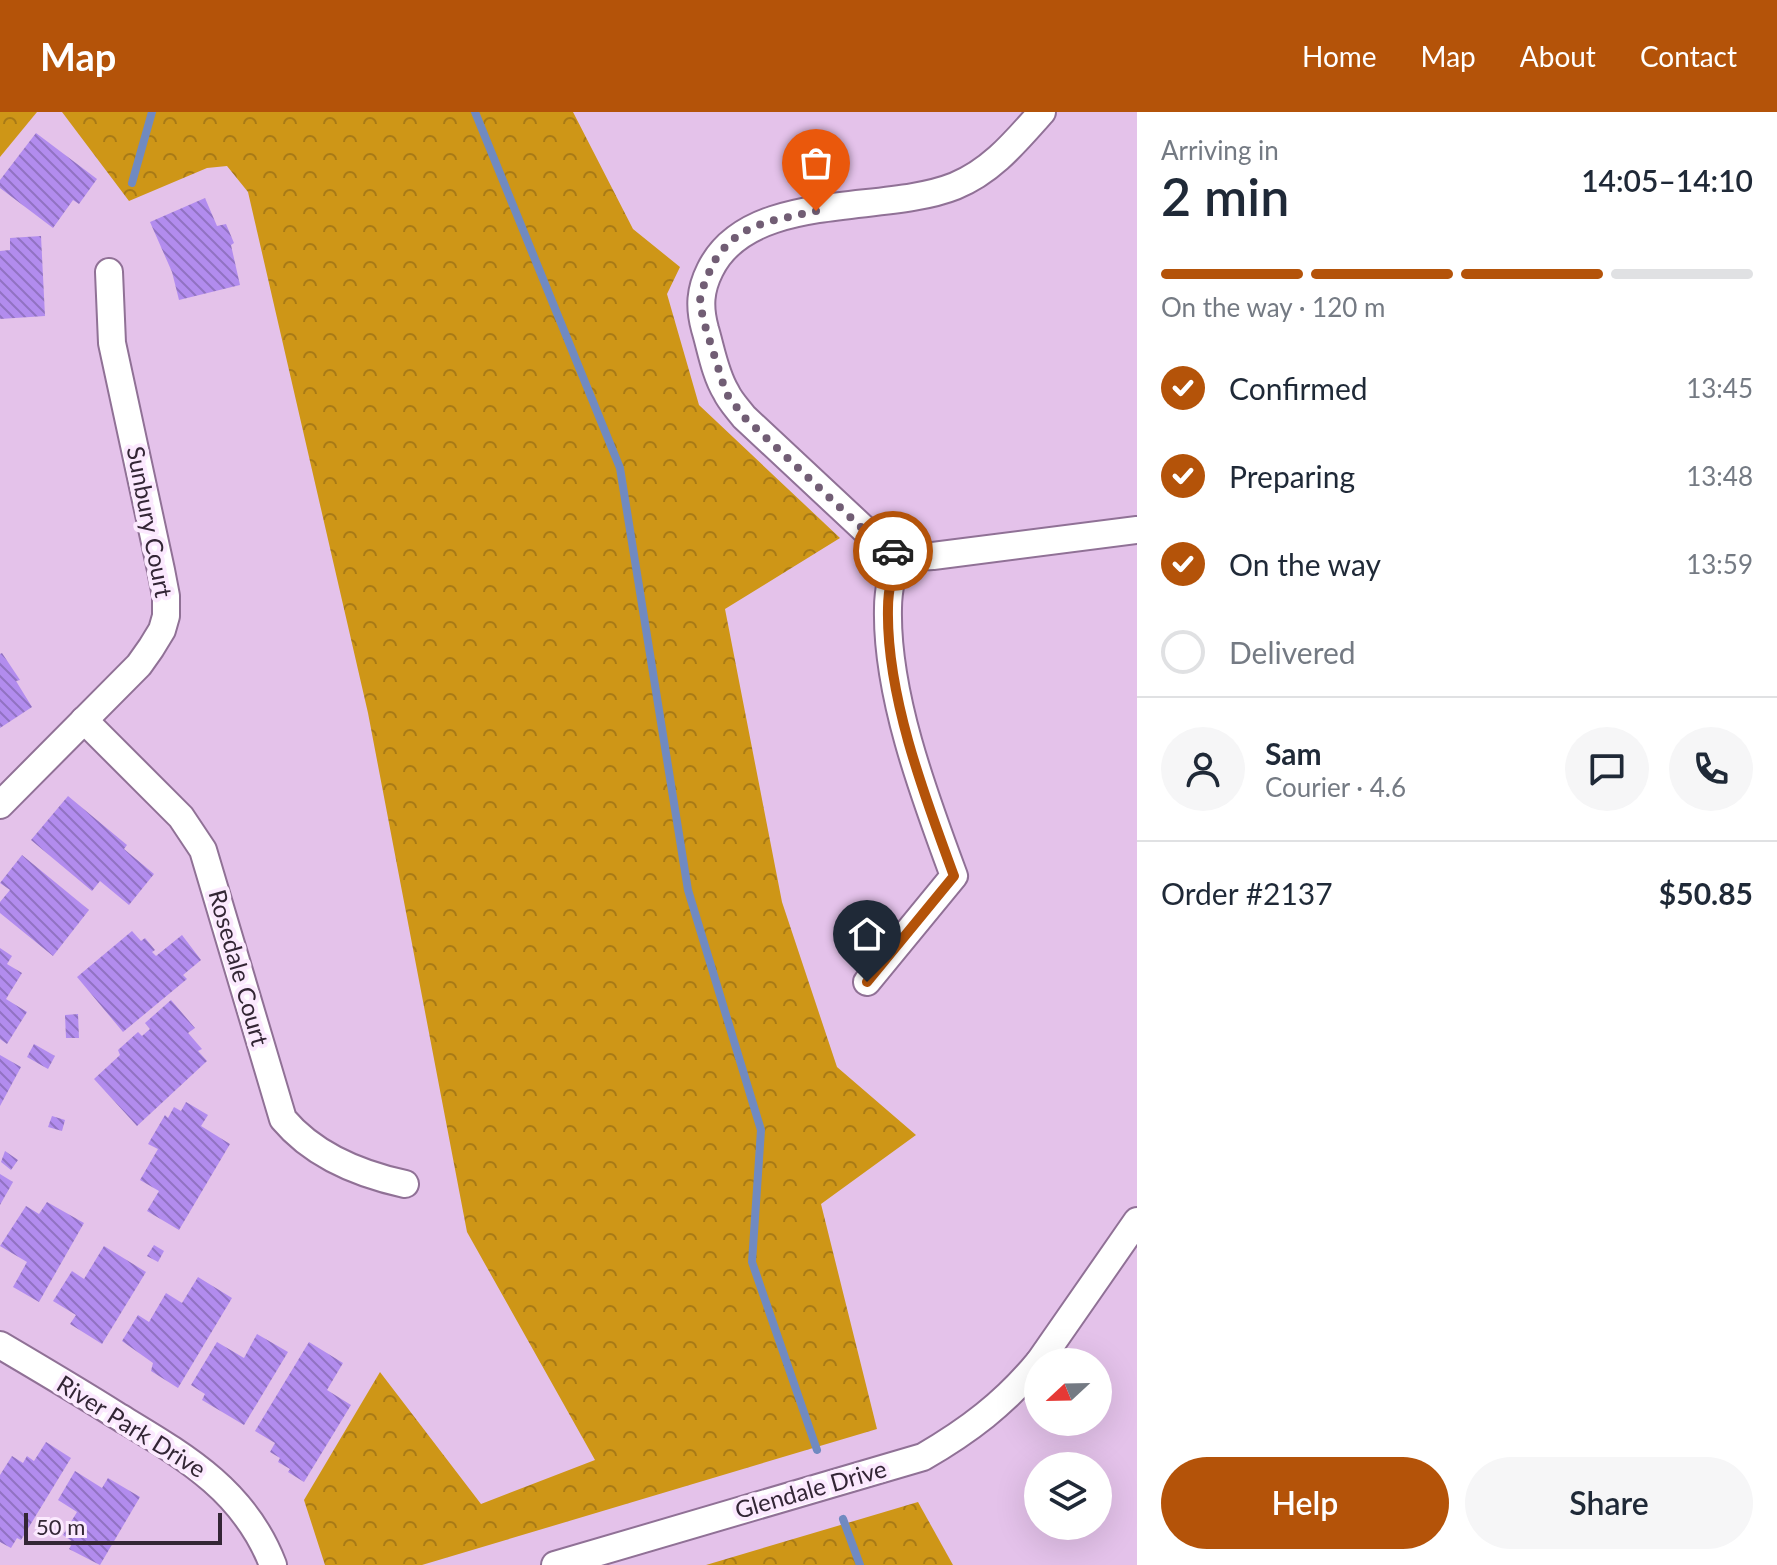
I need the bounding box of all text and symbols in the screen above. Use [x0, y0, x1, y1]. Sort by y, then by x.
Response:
text: Map [40, 33, 116, 79]
text: Home [1302, 39, 1377, 73]
text: Map [1421, 39, 1476, 73]
text: About [1520, 39, 1596, 73]
text: Contact [1640, 39, 1737, 73]
pin [782, 129, 850, 211]
text: Arriving in [1161, 134, 1279, 166]
icon: bag [794, 141, 838, 185]
text: 14:05–14:10 [1581, 162, 1753, 198]
text: 2 min [1161, 165, 1289, 227]
text: On the way · 120 m [1161, 291, 1385, 323]
icon: check [1161, 366, 1205, 410]
text: Confirmed [1229, 370, 1368, 406]
text: 13:45 [1686, 372, 1753, 404]
street label: Sunbury Court [122, 444, 179, 600]
icon: check [1161, 454, 1205, 498]
text: Preparing [1229, 458, 1355, 494]
text: 13:48 [1686, 460, 1753, 492]
courier [853, 511, 933, 591]
icon: car [871, 529, 915, 573]
icon: check [1161, 542, 1205, 586]
text: On the way [1229, 546, 1381, 582]
text: 13:59 [1686, 548, 1753, 580]
text: Delivered [1229, 634, 1356, 670]
button: person [1161, 727, 1245, 811]
button: chat [1565, 727, 1649, 811]
button: phone [1669, 727, 1753, 811]
text: Sam [1265, 735, 1322, 771]
text: Courier · 4.6 [1265, 771, 1406, 803]
text: Order #2137 [1161, 875, 1333, 911]
text: $50.85 [1659, 875, 1753, 911]
street label: Rosedale Court [203, 886, 276, 1049]
pin [833, 900, 901, 982]
icon: home [845, 912, 889, 956]
north arrow [1024, 1348, 1112, 1436]
map controls [1024, 1348, 1112, 1540]
street label: River Park Drive [52, 1368, 212, 1483]
button: layers [1024, 1452, 1112, 1540]
street label: Glendale Drive [732, 1453, 890, 1524]
button: Help [1161, 1457, 1449, 1549]
button: Share [1465, 1457, 1753, 1549]
scale bar [24, 1509, 222, 1545]
text: 50 m [36, 1513, 85, 1540]

